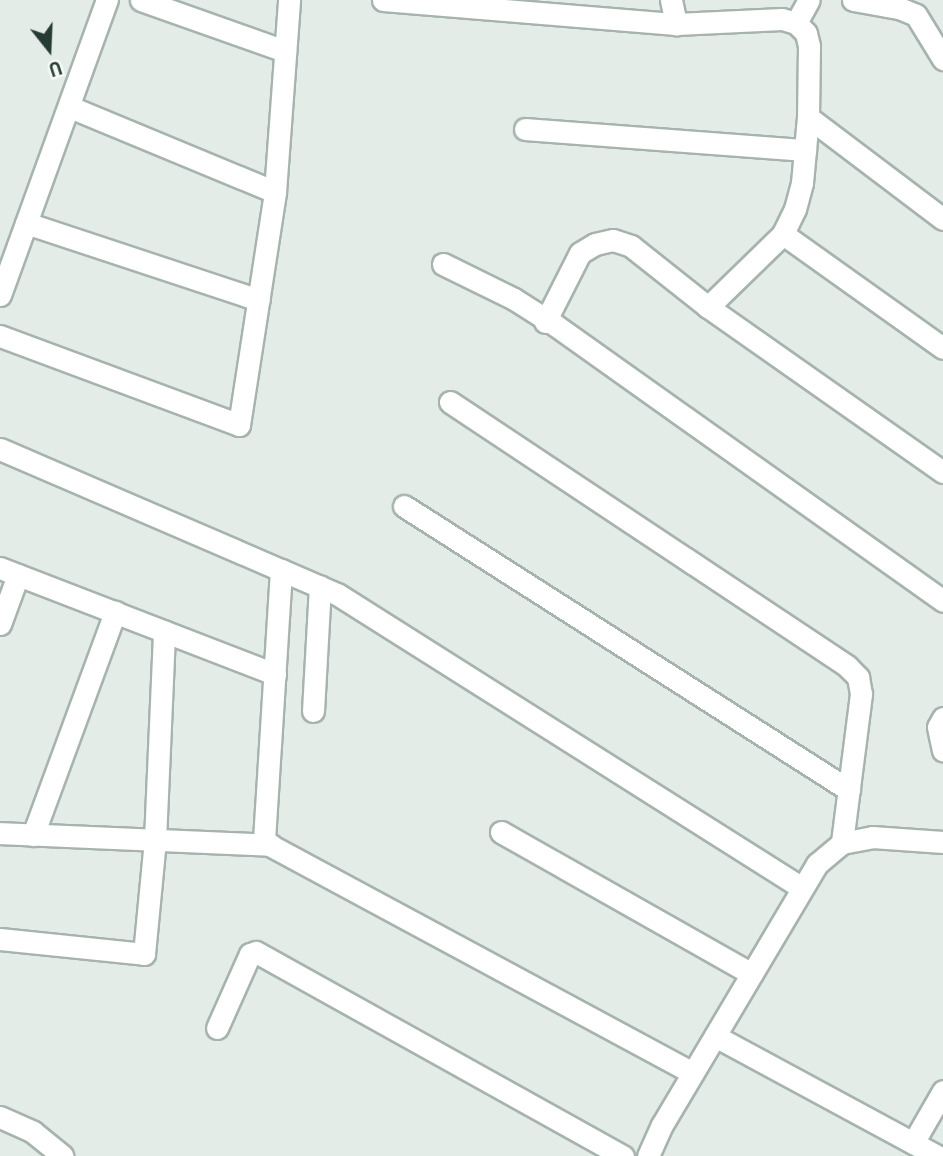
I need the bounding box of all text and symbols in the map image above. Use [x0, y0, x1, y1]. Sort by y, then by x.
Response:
north arrow [14, 14, 84, 84]
text: U [46, 56, 65, 82]

